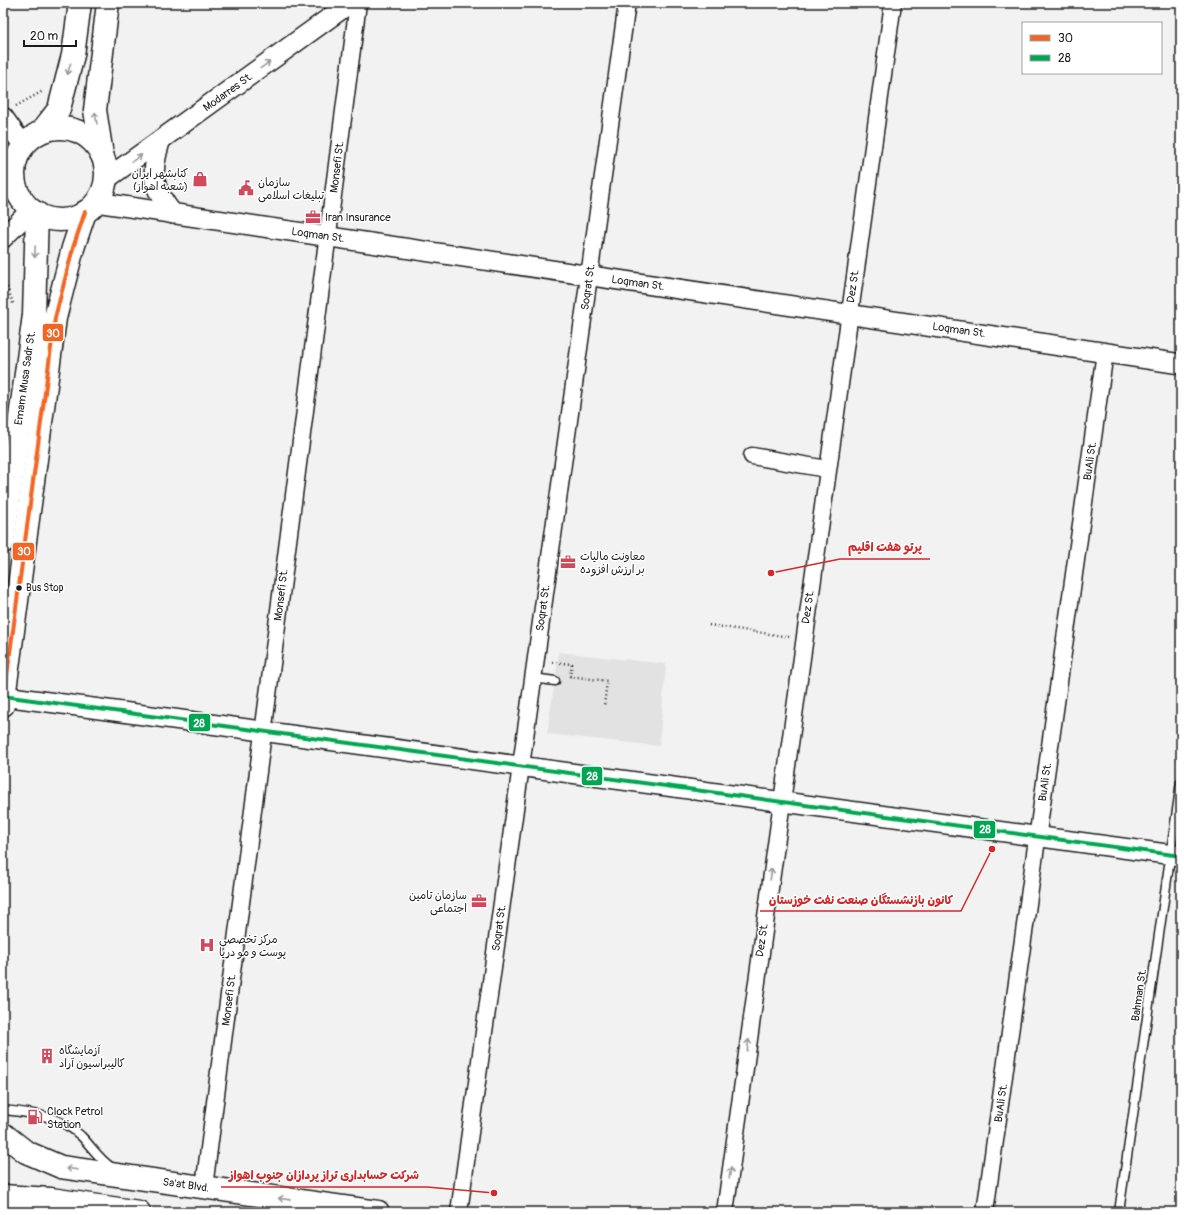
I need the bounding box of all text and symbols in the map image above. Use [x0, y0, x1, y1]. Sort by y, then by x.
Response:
scale bar [24, 22, 76, 48]
legend [1022, 22, 1162, 74]
text: 20 m [30, 29, 59, 44]
text: 30 [1058, 31, 1073, 46]
text: 28 [1058, 51, 1071, 66]
one-way arrow [259, 61, 270, 69]
one-way arrow [65, 62, 73, 75]
street label: Modarres St. [201, 70, 255, 114]
one-way arrow [92, 112, 100, 125]
street label: Monsefi St. [327, 140, 347, 194]
one-way arrow [131, 154, 142, 162]
place label: کتابشهر ایران (شعبه اهواز) [132, 167, 188, 194]
shop icon: کتابشهر ایران (شعبه اهواز) [191, 170, 209, 188]
place label: سازمان تبلیغات اسلامی [258, 176, 325, 203]
public building icon: سازمان تبلیغات اسلامی [237, 179, 255, 197]
office icon: Iran Insurance [304, 208, 322, 226]
place label: Iran Insurance [325, 211, 391, 224]
street label: Loqman St. [291, 225, 345, 245]
one-way arrow [32, 245, 39, 258]
street label: Soqrat St. [578, 263, 598, 311]
street label: Dez St. [844, 268, 862, 304]
street label: Loqman St. [611, 273, 665, 293]
street label: Loqman St. [932, 320, 986, 340]
line badge: 30 [42, 323, 64, 342]
text: 30 [46, 327, 60, 340]
street label: Emam Musa Sadr St. [12, 330, 38, 426]
street label: BuAli St. [1081, 441, 1099, 481]
callout: پرتو هفت اقلیم [840, 535, 930, 559]
text: پرتو هفت اقلیم [848, 540, 922, 556]
line badge: 30 [12, 542, 35, 561]
text: 30 [17, 545, 31, 558]
place label: معاونت مالیات بر ارزش افزوده [580, 550, 645, 577]
office icon: معاونت مالیات بر ارزش افزوده [559, 553, 577, 571]
street label: Monsefi St. [271, 568, 291, 622]
place label: Bus Stop [26, 582, 64, 594]
marker: Bus Stop [14, 583, 24, 593]
street label: Soqrat St. [533, 584, 553, 632]
street label: Dez St. [799, 589, 817, 625]
line badge: 28 [188, 713, 211, 732]
text: 28 [193, 717, 205, 730]
street label: BuAli St. [1036, 762, 1054, 802]
line badge: 28 [581, 766, 603, 786]
text: 28 [586, 770, 598, 783]
line badge: 28 [973, 820, 996, 839]
text: 28 [979, 823, 991, 836]
one-way arrow [767, 868, 775, 881]
callout: کانون بازنشستگان صنعت نفت خوزستان [760, 887, 961, 911]
place label: سازمان تامین اجتماعی [409, 889, 467, 916]
office icon: سازمان تامین اجتماعی [470, 892, 488, 910]
text: کانون بازنشستگان صنعت نفت خوزستان [769, 892, 954, 908]
street label: Soqrat St. [489, 904, 509, 952]
street label: Dez St. [753, 922, 771, 958]
place label: مرکز تخصصی پوست و مو دریا [219, 933, 286, 960]
hospital icon: مرکز تخصصی پوست و مو دریا [198, 936, 216, 954]
street label: Bahman St. [1129, 968, 1149, 1022]
street label: Monsefi St. [219, 973, 239, 1027]
one-way arrow [744, 1039, 752, 1052]
place label: آزمایشگاه کالیبراسیون آراد [59, 1044, 125, 1071]
building icon: آزمایشگاه کالیبراسیون آراد [38, 1047, 56, 1065]
street label: BuAli St. [992, 1083, 1010, 1123]
place label: Clock Petrol Station [47, 1105, 103, 1131]
fuel station icon: Clock Petrol Station [26, 1108, 44, 1126]
callout: شرکت حسابداری تراز پردازان جنوب اهواز [221, 1163, 427, 1187]
one-way arrow [66, 1165, 79, 1173]
one-way arrow [726, 1167, 734, 1180]
text: شرکت حسابداری تراز پردازان جنوب اهواز [228, 1168, 419, 1183]
street label: Sa'at Blvd. [162, 1175, 210, 1195]
one-way arrow [278, 1195, 291, 1203]

